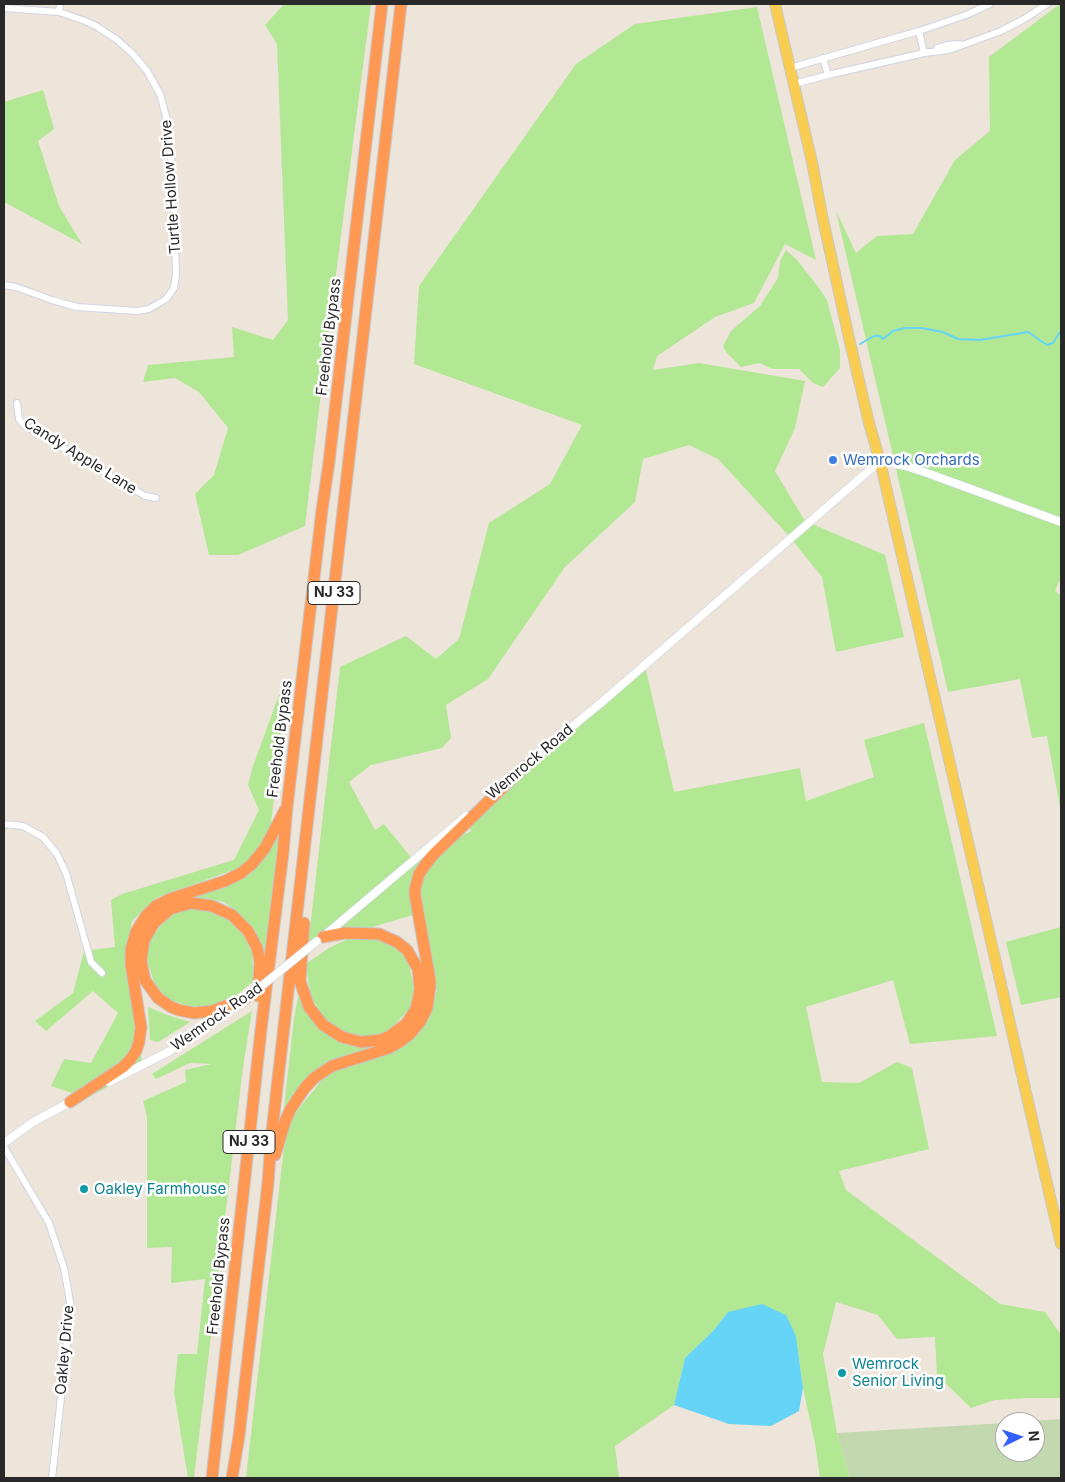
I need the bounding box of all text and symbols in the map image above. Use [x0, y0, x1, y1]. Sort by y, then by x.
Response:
street label: Turtle Hollow Drive [157, 119, 185, 255]
street label: Freehold Bypass [313, 277, 345, 397]
street label: Candy Apple Lane [20, 414, 140, 498]
place label: Wemrock Orchards [843, 451, 980, 469]
marker: Wemrock Orchards [827, 454, 839, 466]
road number: NJ 33 [308, 582, 360, 604]
street label: Freehold Bypass [264, 679, 296, 799]
street label: Wemrock Road [483, 721, 577, 803]
street label: Wemrock Road [168, 979, 266, 1055]
road number: NJ 33 [223, 1130, 275, 1154]
place label: Oakley Farmhouse [94, 1180, 226, 1198]
marker: Oakley Farmhouse [78, 1183, 90, 1195]
street label: Freehold Bypass [204, 1216, 234, 1336]
street label: Oakley Drive [52, 1304, 78, 1396]
place label: Wemrock Senior Living [852, 1355, 944, 1390]
marker: Wemrock Senior Living [836, 1367, 848, 1379]
north arrow [995, 1412, 1045, 1462]
text: N [1026, 1430, 1043, 1442]

